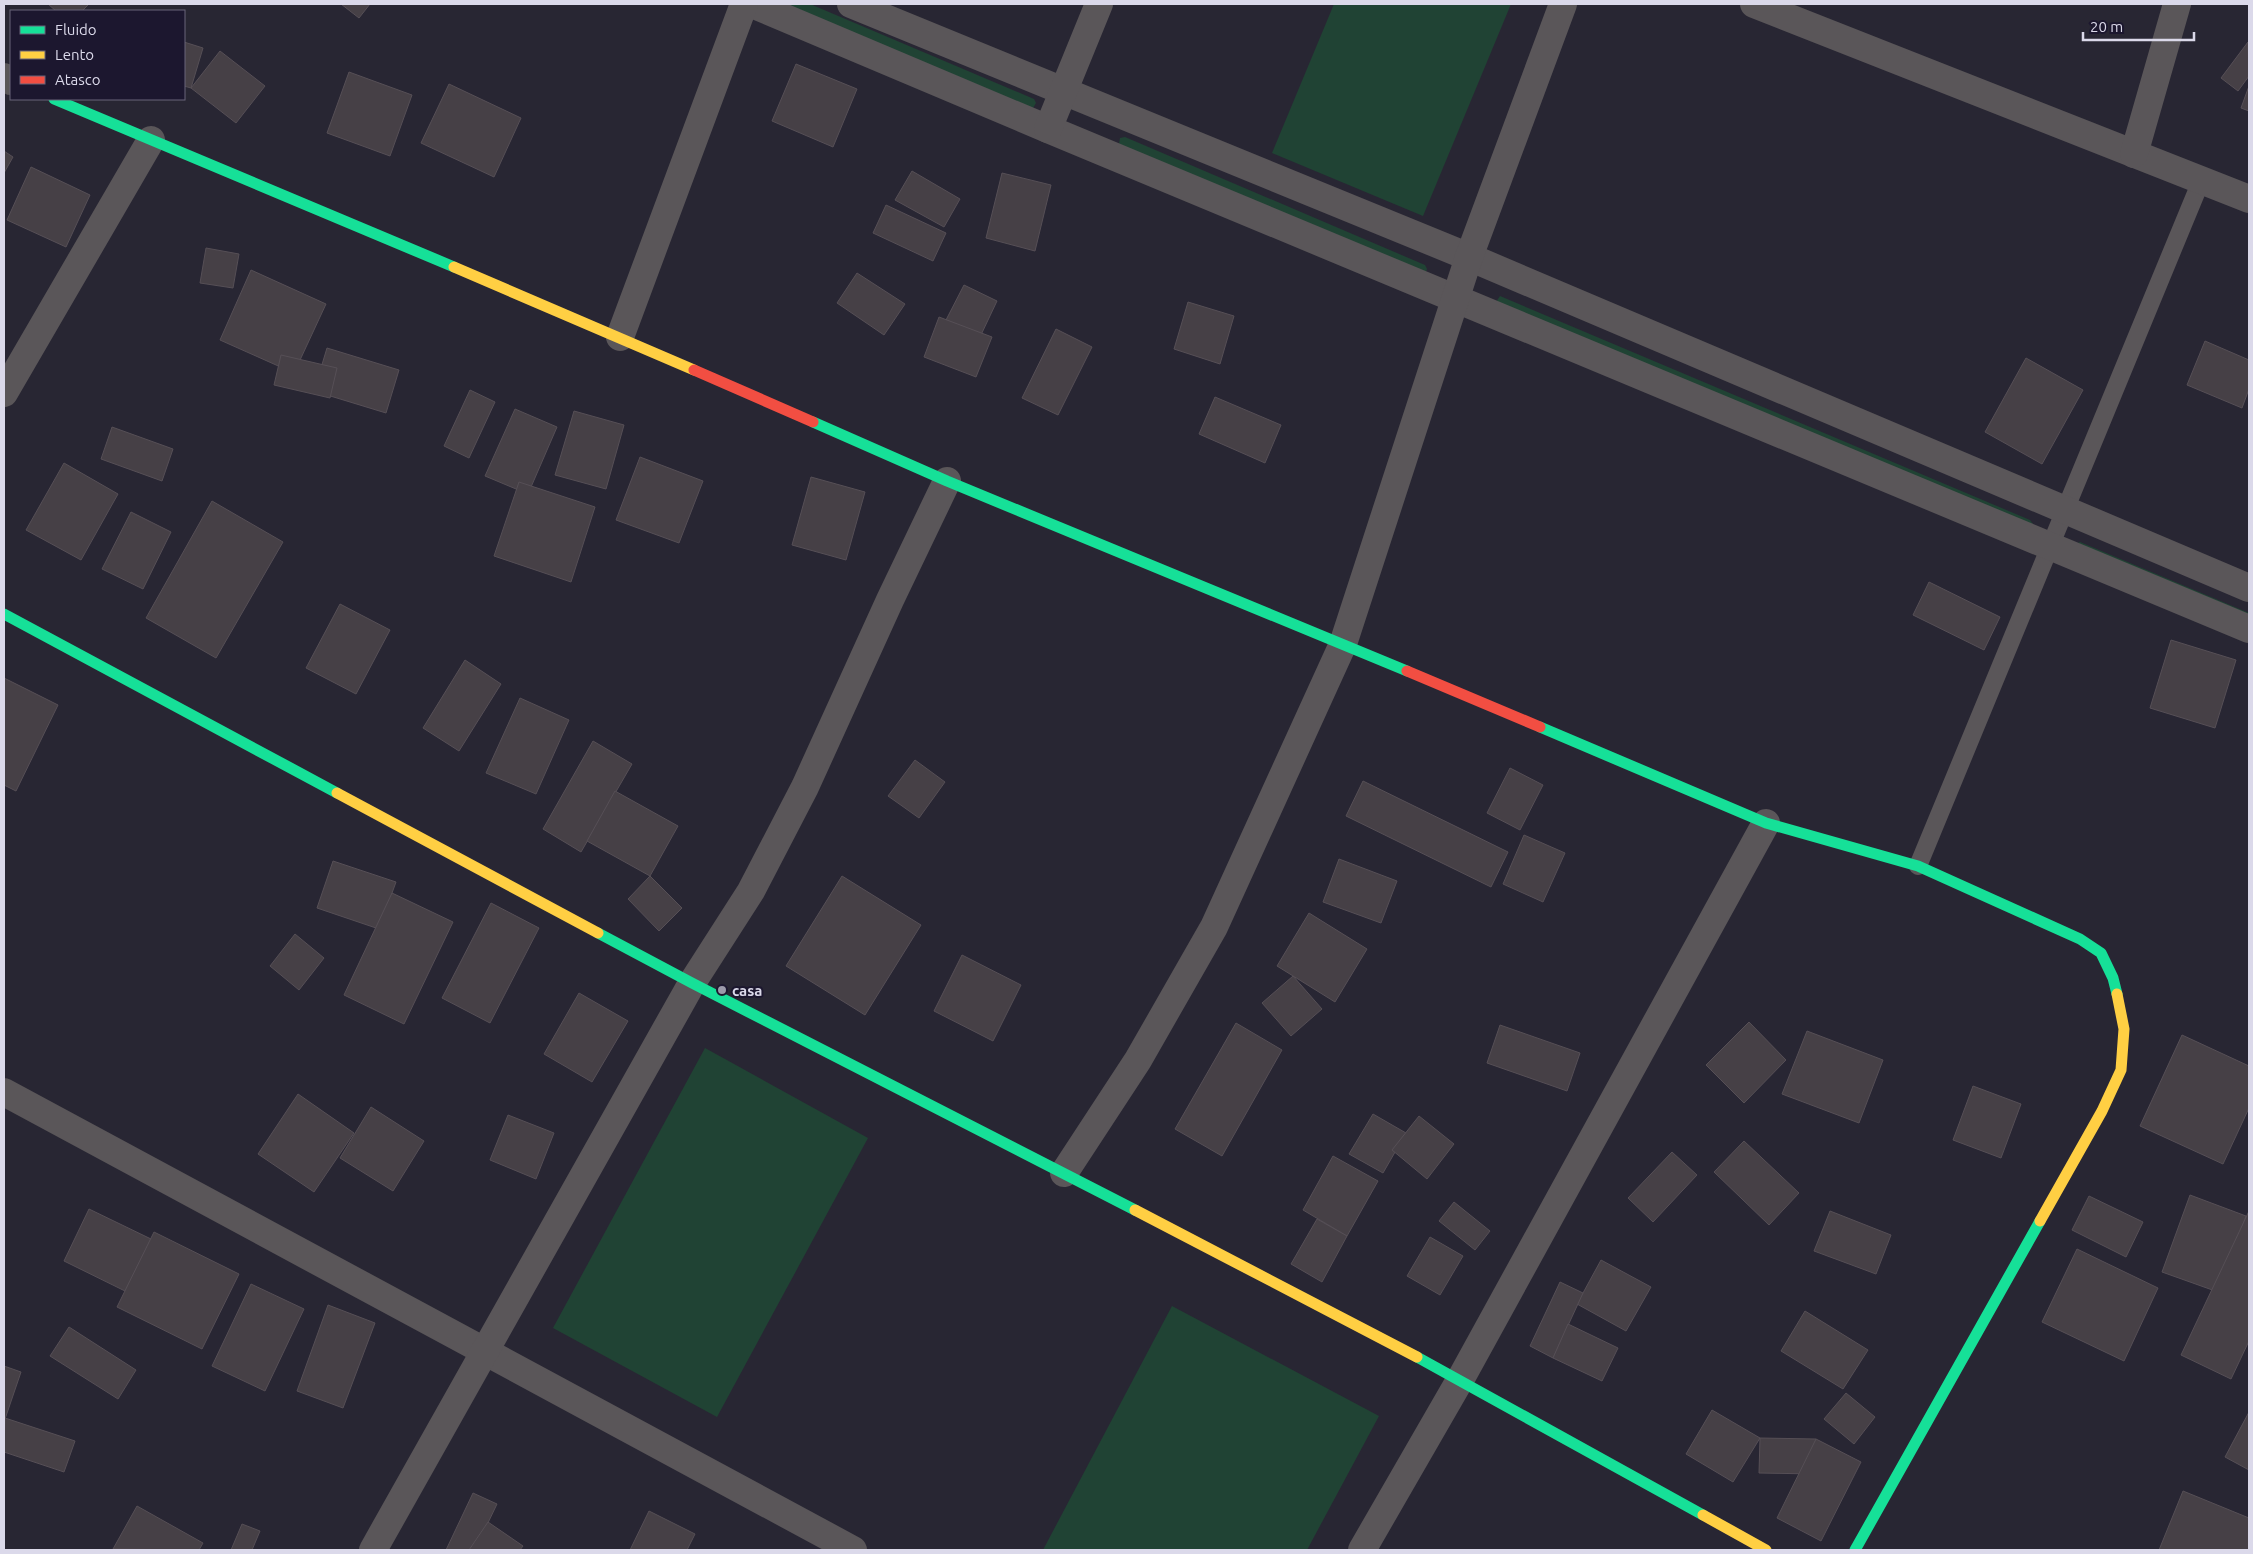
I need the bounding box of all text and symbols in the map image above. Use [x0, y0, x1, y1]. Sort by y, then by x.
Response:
legend [10, 10, 185, 100]
scale bar [2083, 10, 2194, 42]
text: 20 m [2090, 18, 2123, 35]
text: Fluido [55, 21, 97, 38]
text: Lento [55, 46, 94, 63]
text: Atasco [55, 71, 101, 88]
place label: casa [732, 982, 762, 999]
marker: casa [716, 984, 728, 996]

